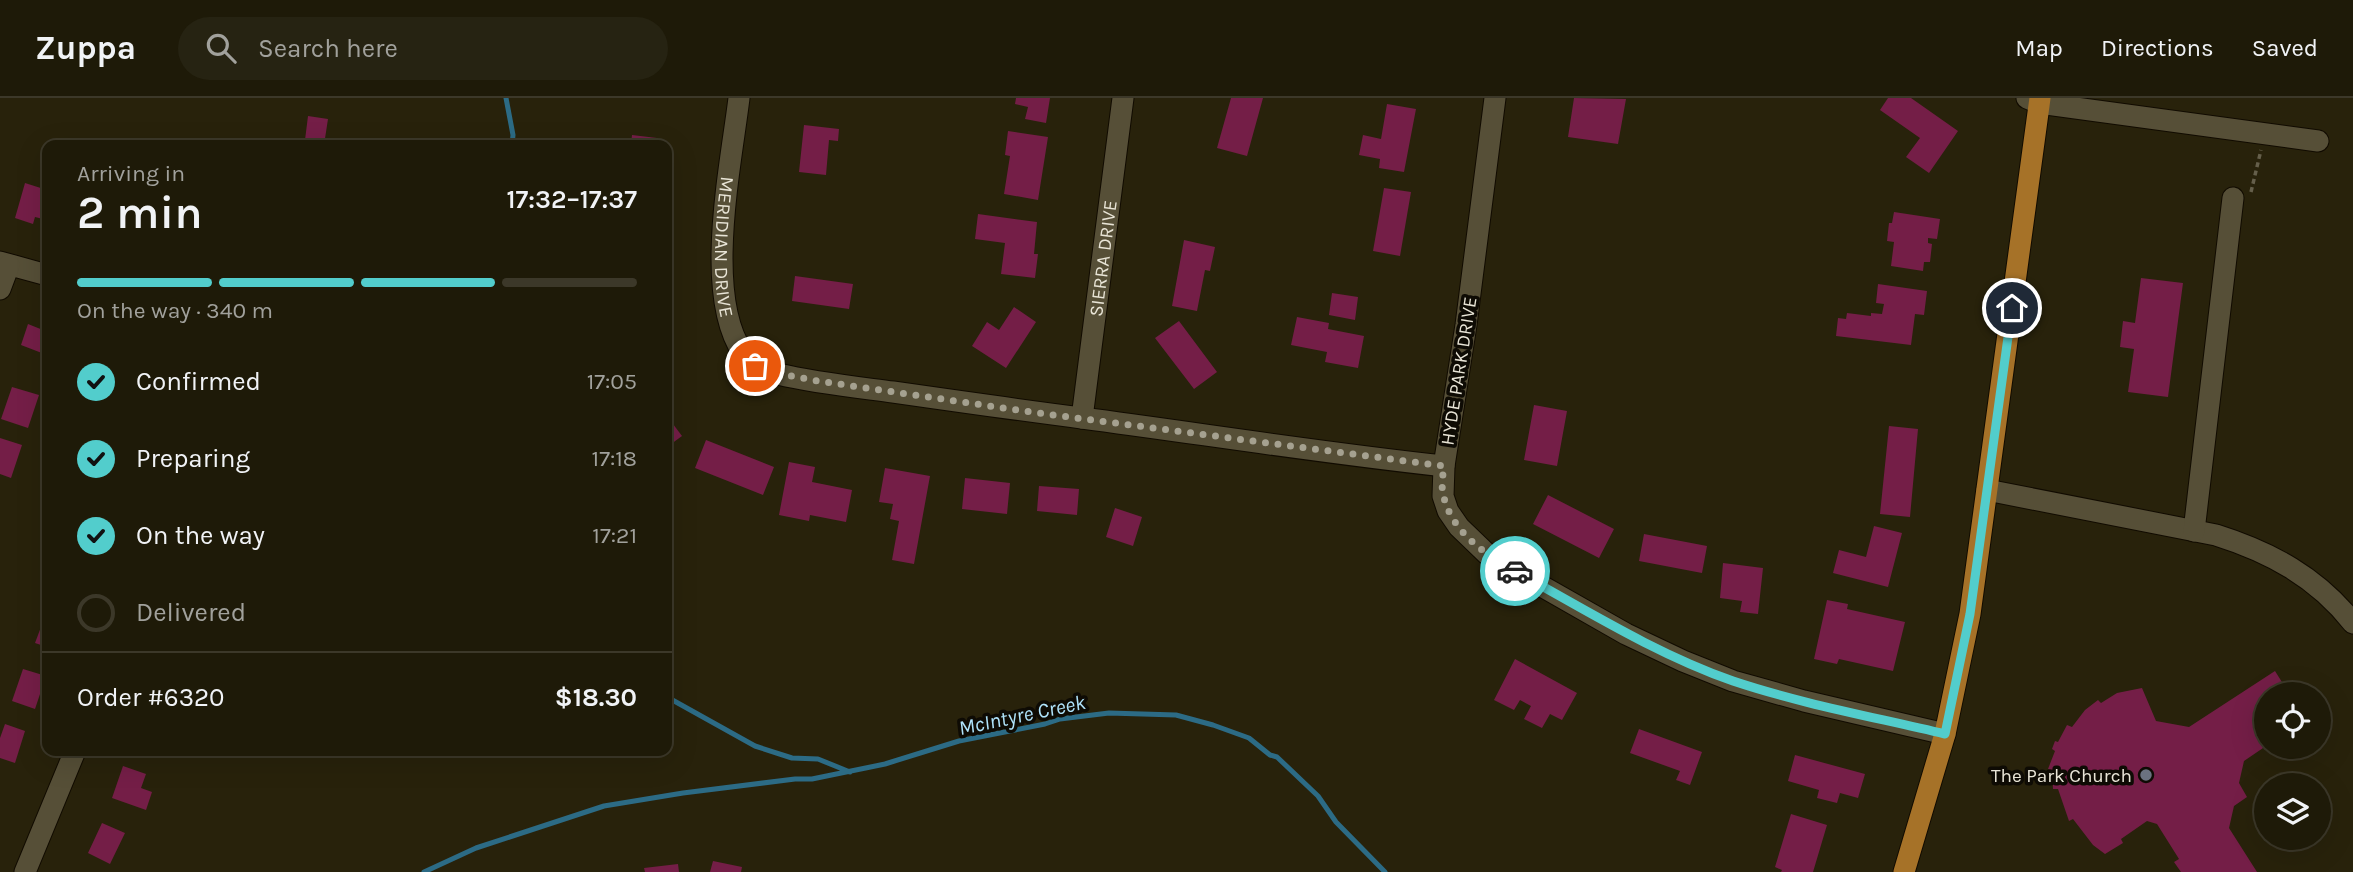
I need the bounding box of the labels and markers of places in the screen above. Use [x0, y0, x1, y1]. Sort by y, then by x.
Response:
pin [1982, 278, 2042, 338]
pin [725, 336, 785, 396]
place label: The Park Church [1991, 765, 2132, 787]
marker: The Park Church [2138, 767, 2154, 783]

